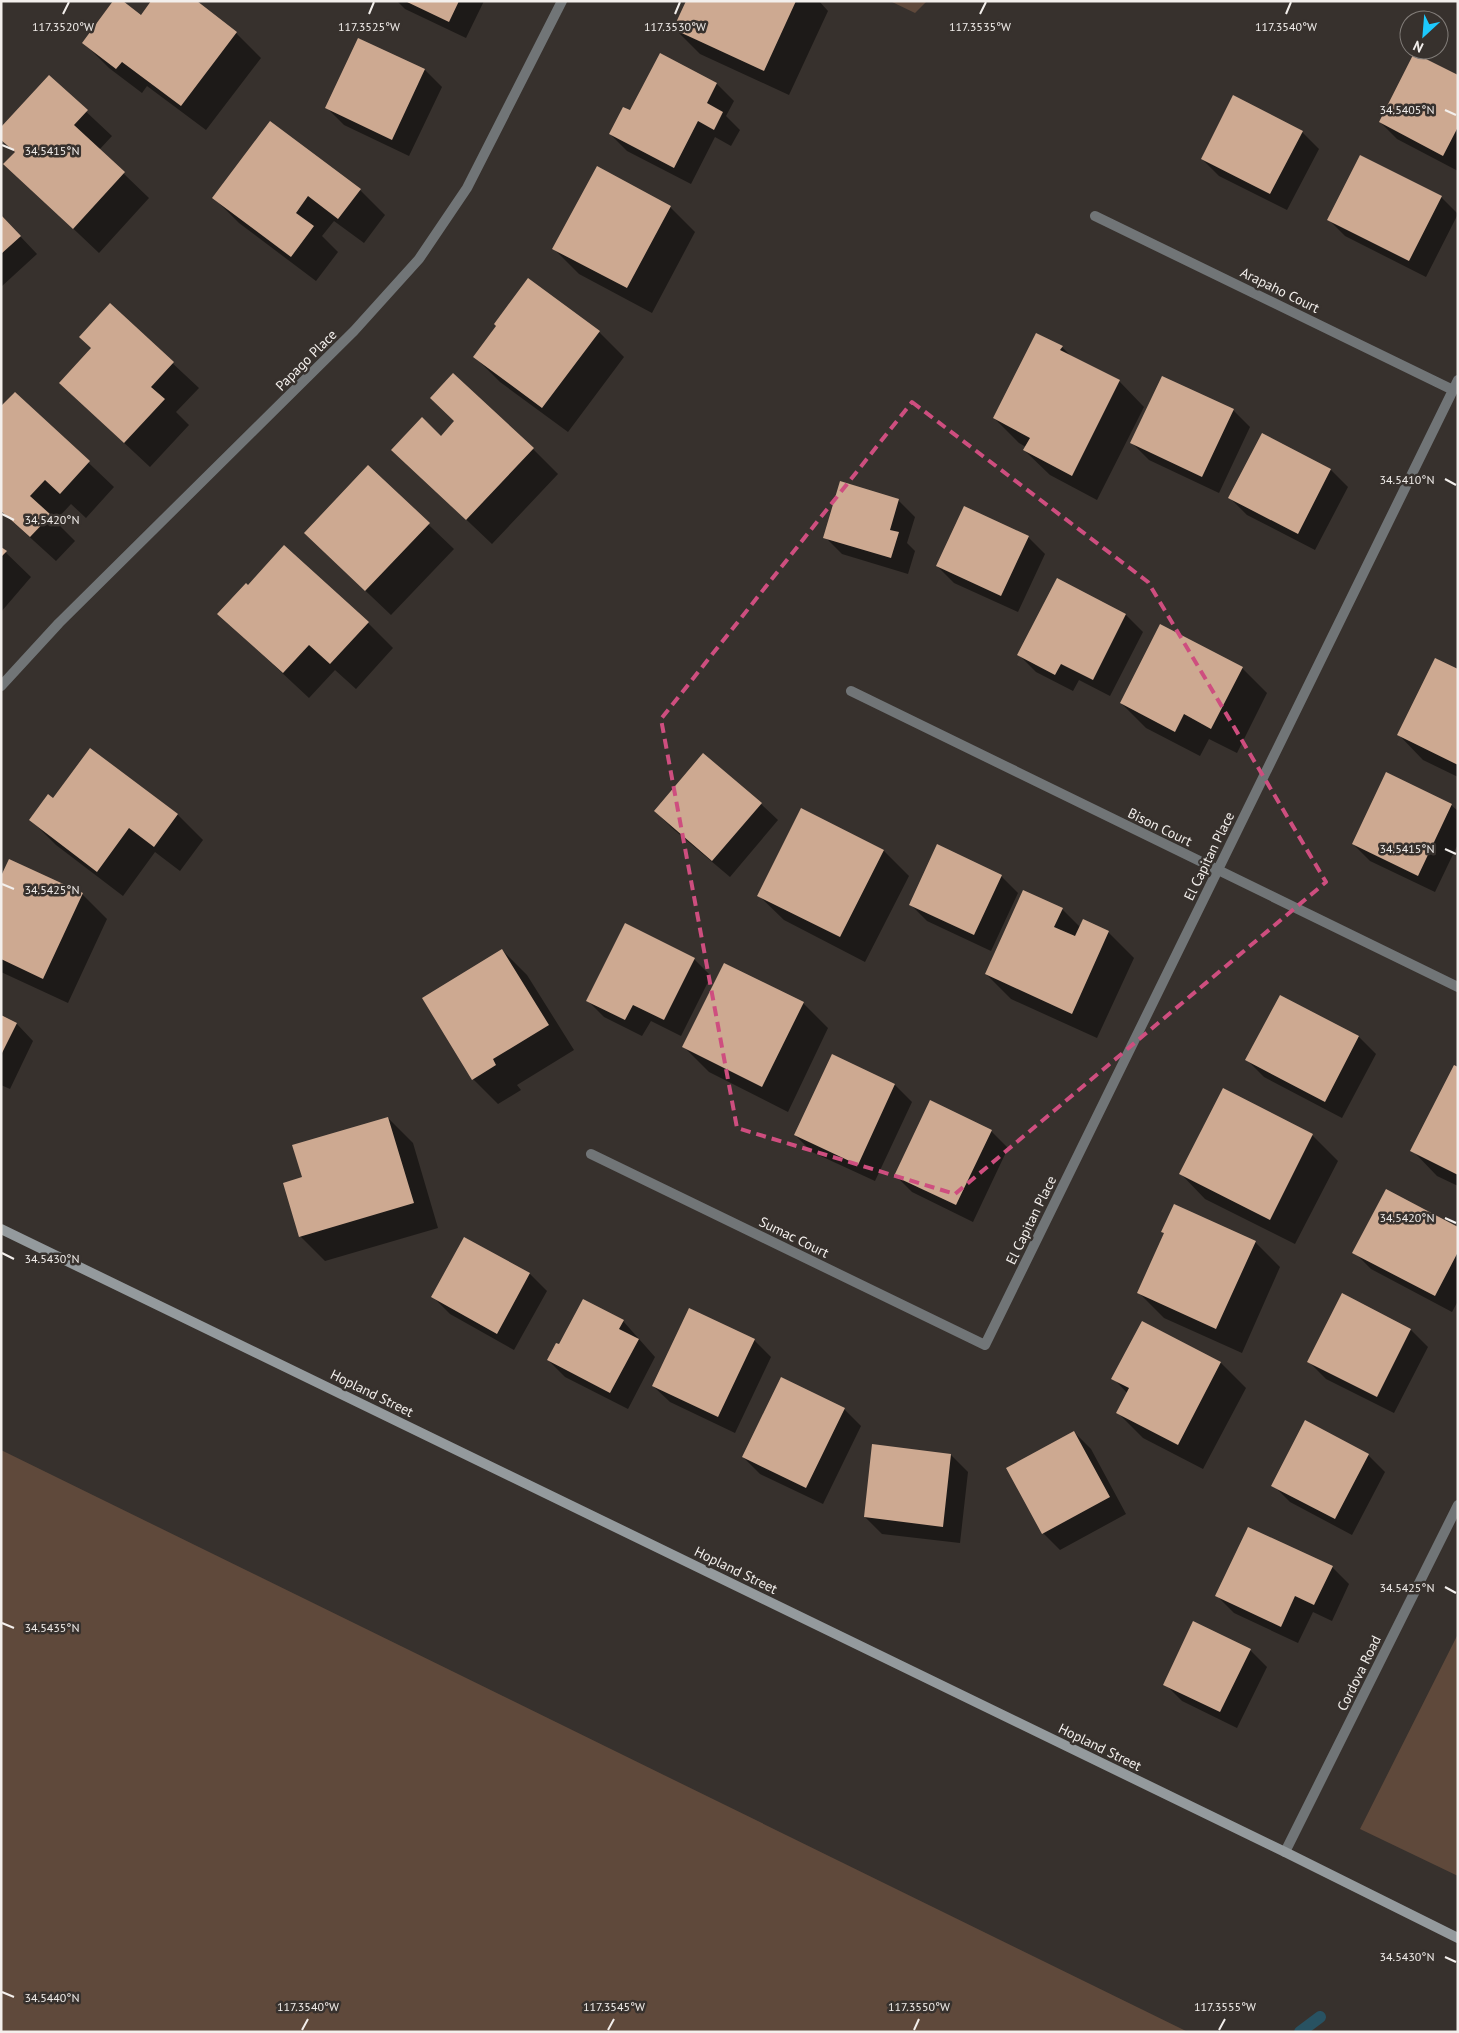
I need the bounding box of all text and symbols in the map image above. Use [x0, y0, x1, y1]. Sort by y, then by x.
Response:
north arrow [1399, 10, 1449, 60]
text: 117.3520°W [32, 19, 94, 34]
text: 117.3525°W [338, 19, 400, 34]
text: 117.3530°W [644, 19, 706, 34]
text: 117.3535°W [949, 19, 1011, 34]
text: 117.3540°W [1255, 19, 1317, 34]
text: N [1410, 37, 1426, 57]
text: 34.5405°N [1380, 102, 1434, 117]
text: 34.5415°N [25, 143, 79, 158]
street label: Arapaho Court [1237, 263, 1323, 317]
street label: Papago Place [272, 326, 340, 394]
text: 34.5410°N [1380, 472, 1434, 487]
text: 34.5420°N [25, 512, 79, 527]
street label: Bison Court [1125, 804, 1195, 850]
street label: El Capitan Place [1180, 809, 1238, 903]
text: 34.5415°N [1380, 841, 1434, 856]
text: 34.5425°N [25, 882, 79, 897]
street label: El Capitan Place [1002, 1173, 1060, 1267]
text: 34.5420°N [1380, 1210, 1434, 1225]
street label: Sumac Court [756, 1212, 832, 1262]
text: 34.5430°N [25, 1251, 79, 1266]
street label: Hopland Street [328, 1365, 417, 1421]
street label: Hopland Street [692, 1542, 781, 1598]
text: 34.5425°N [1380, 1580, 1434, 1595]
text: 34.5435°N [25, 1620, 79, 1635]
street label: Cordova Road [1333, 1632, 1385, 1714]
street label: Hopland Street [1056, 1719, 1145, 1775]
text: 34.5430°N [1380, 1949, 1434, 1964]
text: 34.5440°N [25, 1990, 79, 2005]
text: 117.3540°W [277, 1999, 339, 2014]
text: 117.3545°W [583, 1999, 645, 2014]
text: 117.3550°W [888, 1999, 950, 2014]
text: 117.3555°W [1194, 1999, 1256, 2014]

